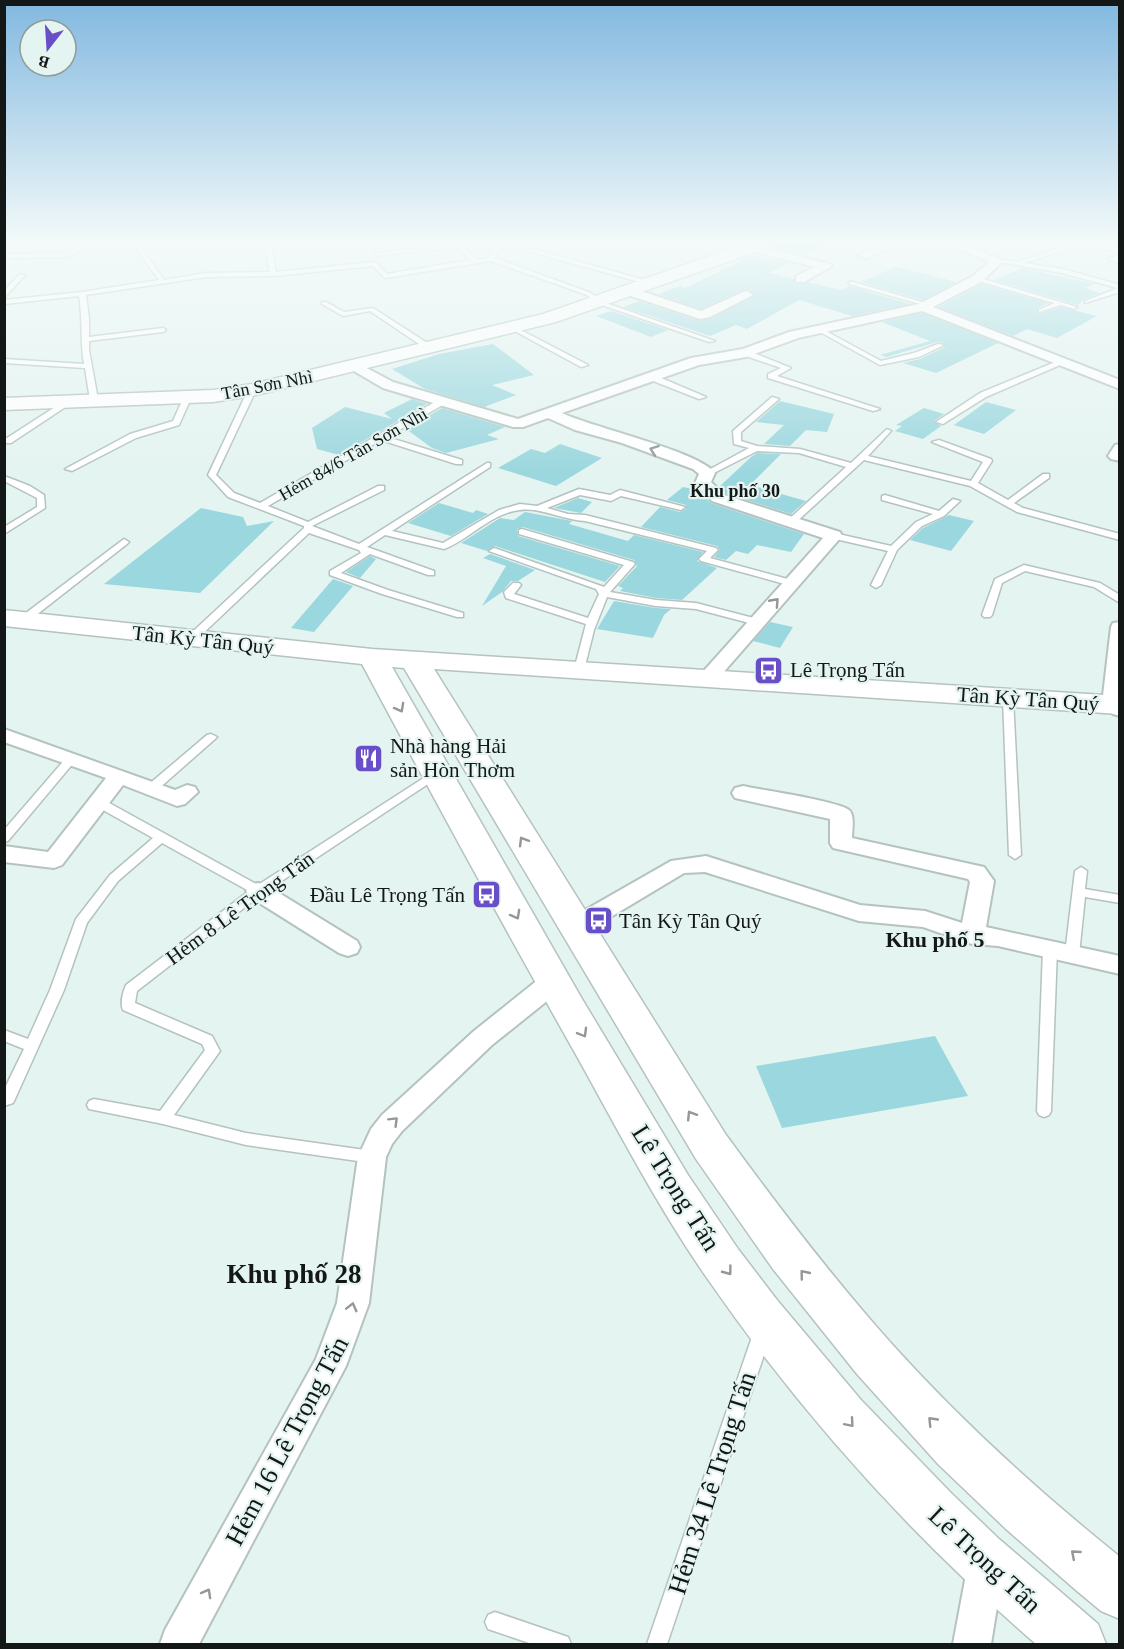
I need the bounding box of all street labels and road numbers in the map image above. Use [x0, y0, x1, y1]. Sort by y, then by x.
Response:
street label: Tân Sơn Nhì [220, 366, 314, 404]
street label: Hẻm 84/6 Tân Sơn Nhì [275, 403, 431, 505]
street label: Tân Kỳ Tân Quý [131, 621, 276, 659]
street label: Tân Kỳ Tân Quý [956, 682, 1100, 716]
street label: Hẻm 8 Lê Trọng Tấn [161, 846, 319, 970]
street label: Lê Trọng Tấn [626, 1120, 726, 1256]
street label: Hẻm 16 Lê Trọng Tấn [220, 1332, 354, 1550]
street label: Hẻm 34 Lê Trọng Tấn [662, 1368, 762, 1598]
street label: Lê Trọng Tấn [923, 1501, 1047, 1619]

